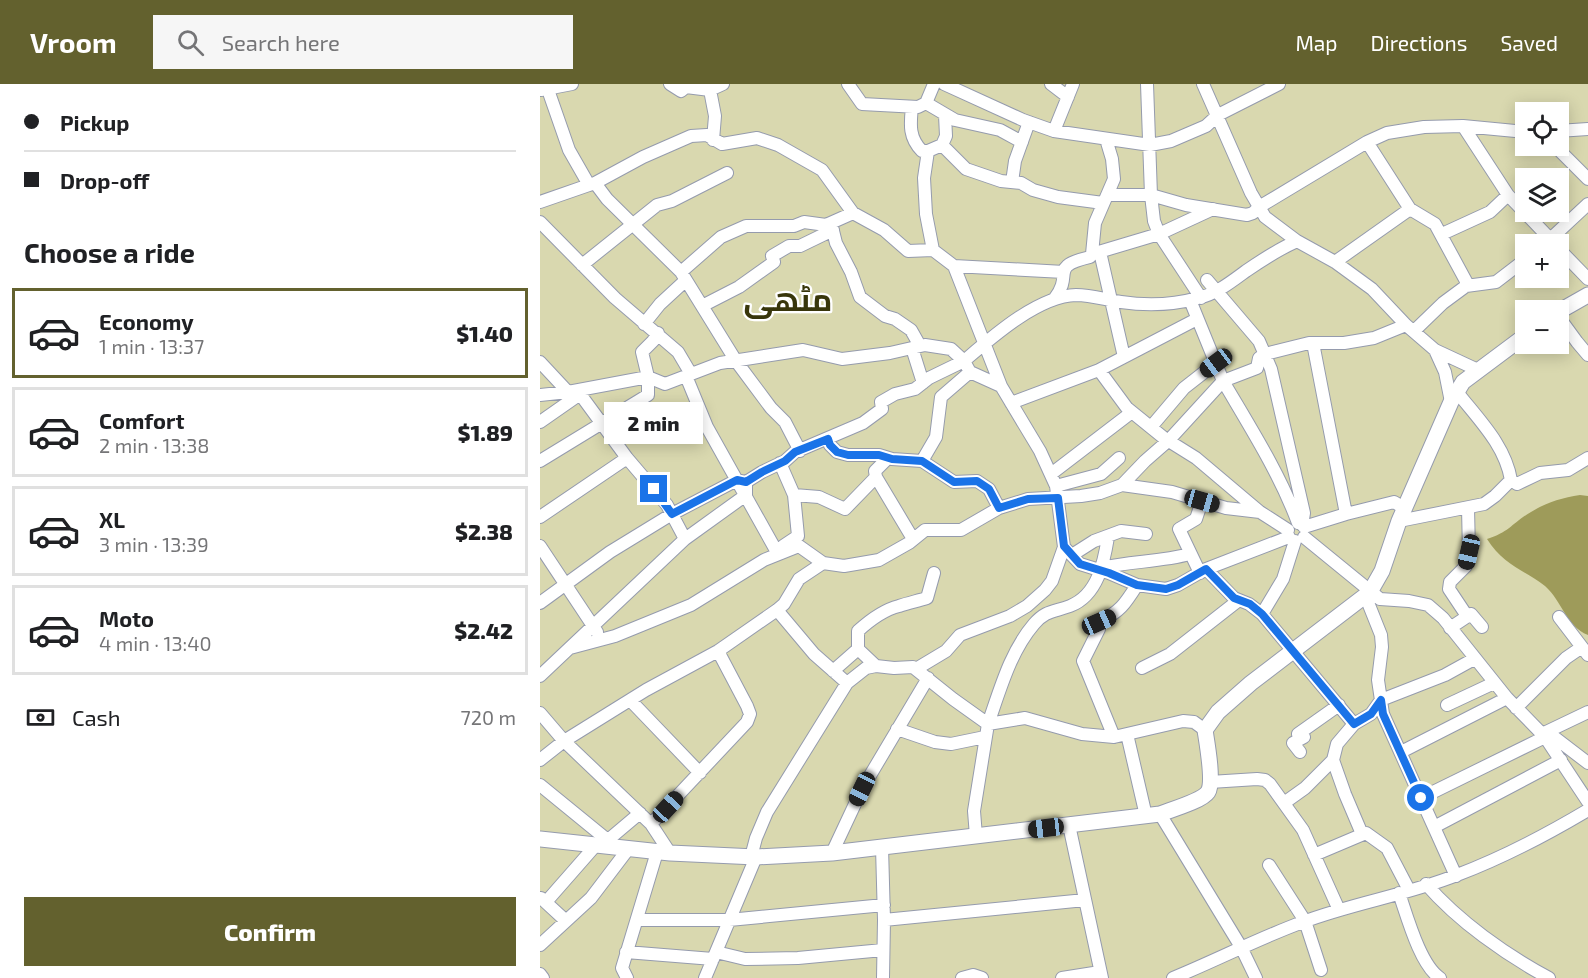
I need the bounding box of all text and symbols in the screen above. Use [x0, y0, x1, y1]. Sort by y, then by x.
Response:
search box [153, 15, 573, 69]
text: Vroom [30, 25, 117, 59]
icon: search [174, 26, 207, 59]
text: Search here [222, 29, 340, 55]
text: Map [1295, 30, 1338, 55]
text: Directions [1371, 30, 1467, 55]
text: Saved [1500, 30, 1558, 55]
map controls [1515, 102, 1569, 354]
button: locate [1515, 102, 1569, 156]
text: Pickup [60, 109, 129, 135]
text: Drop-off [60, 167, 149, 193]
button: layers [1515, 168, 1569, 222]
button: + [1515, 234, 1569, 288]
text: Choose a ride [24, 236, 195, 268]
district label: مٹھی [744, 279, 833, 319]
button: − [1515, 300, 1569, 354]
icon: car [27, 306, 81, 360]
text: Economy [99, 308, 194, 334]
text: $1.40 [456, 320, 513, 346]
text: 1 min · 13:37 [99, 334, 204, 358]
car [1196, 345, 1236, 381]
callout: 2 min [604, 402, 704, 444]
icon: car [27, 405, 81, 459]
text: Comfort [99, 407, 184, 433]
text: 2 min [628, 411, 679, 435]
text: $1.89 [457, 419, 513, 445]
text: 2 min · 13:38 [99, 433, 210, 457]
route end [640, 475, 667, 502]
car [1182, 487, 1222, 515]
icon: car [27, 504, 81, 558]
text: XL [99, 506, 125, 532]
text: $2.38 [455, 518, 513, 544]
text: 3 min · 13:39 [99, 532, 209, 556]
car [1456, 532, 1482, 572]
icon: car [27, 603, 81, 657]
text: Moto [99, 605, 154, 631]
car [1079, 606, 1119, 638]
text: $2.42 [454, 617, 513, 643]
text: 4 min · 13:40 [99, 631, 212, 655]
icon: cash [24, 701, 57, 734]
text: Cash [72, 704, 121, 730]
text: 720 m [460, 705, 516, 729]
car [846, 769, 878, 809]
route start [1407, 784, 1434, 811]
car [649, 788, 687, 826]
car [1027, 817, 1065, 839]
button: Confirm [24, 897, 516, 966]

